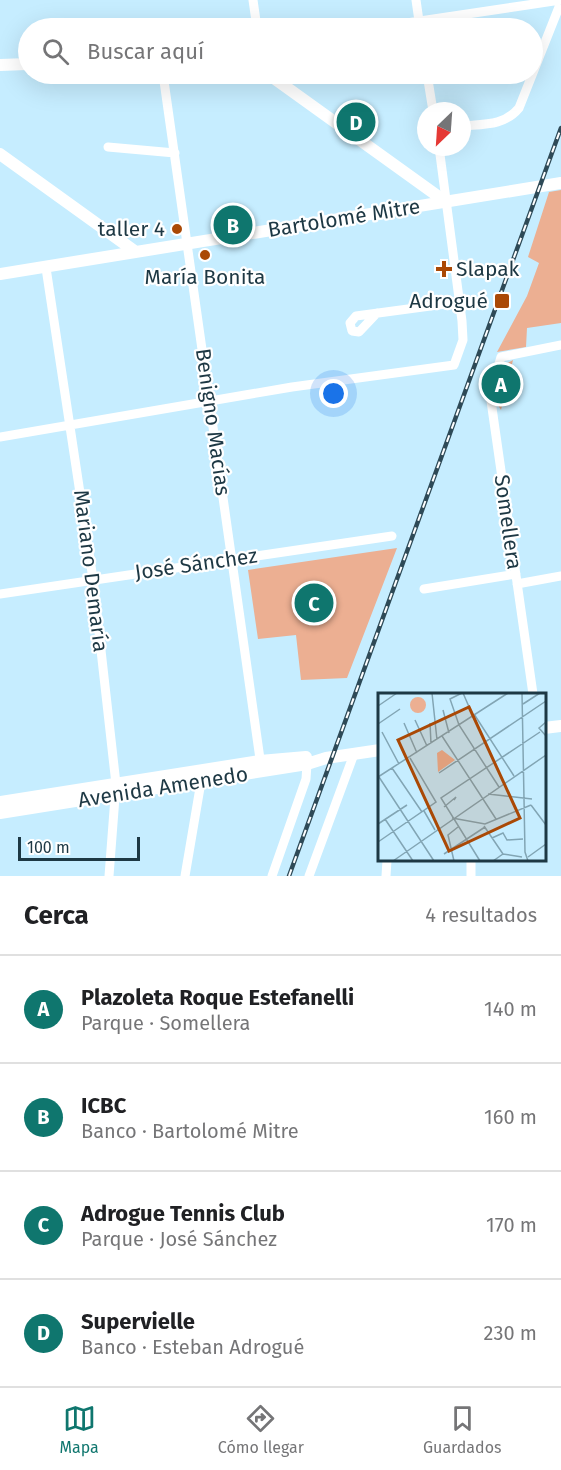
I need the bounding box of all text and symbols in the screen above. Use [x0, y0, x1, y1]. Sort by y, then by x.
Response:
search box [18, 18, 543, 84]
icon: search [39, 35, 72, 68]
text: Buscar aquí [87, 38, 204, 65]
pin: D [336, 100, 376, 144]
north arrow [417, 102, 471, 156]
street label: Bartolomé Mitre [266, 193, 422, 243]
pin: B [214, 202, 252, 248]
place label: taller 4 [98, 216, 165, 242]
marker: taller 4 [170, 222, 184, 236]
marker: María Bonita [198, 248, 212, 262]
place label: Slapak [456, 256, 520, 282]
marker: Slapak [437, 262, 451, 276]
place label: María Bonita [145, 264, 265, 290]
place label: Adrogué [409, 288, 488, 314]
marker: Adrogué [493, 292, 511, 310]
street label: Benigno Macías [190, 347, 236, 497]
pin: A [482, 362, 520, 406]
your location [319, 379, 348, 408]
street label: Somellera [488, 473, 528, 571]
street label: Mariano Demaría [68, 488, 114, 654]
street label: José Sánchez [133, 543, 259, 585]
pin: C [294, 580, 334, 626]
inset map [378, 693, 546, 861]
street label: Avenida Amenedo [76, 761, 250, 813]
scale bar [18, 834, 140, 862]
text: 100 m [27, 838, 70, 857]
text: Cerca [24, 900, 89, 931]
text: 4 resultados [425, 903, 537, 927]
text: Plazoleta Roque Estefanelli [81, 984, 354, 1011]
text: A [38, 997, 49, 1021]
text: 140 m [484, 997, 537, 1021]
text: Parque · Somellera [81, 1011, 250, 1035]
text: ICBC [81, 1092, 126, 1119]
text: B [37, 1105, 50, 1129]
text: 160 m [484, 1105, 537, 1129]
text: Banco · Bartolomé Mitre [81, 1119, 299, 1143]
text: Adrogue Tennis Club [81, 1200, 285, 1227]
text: C [38, 1213, 49, 1237]
text: 170 m [486, 1213, 537, 1237]
text: Parque · José Sánchez [81, 1227, 277, 1251]
text: Supervielle [81, 1308, 195, 1335]
text: D [37, 1321, 50, 1345]
text: 230 m [484, 1321, 537, 1345]
text: Banco · Esteban Adrogué [81, 1335, 304, 1359]
tab: Mapa [60, 1402, 99, 1457]
tab: Cómo llegar [218, 1402, 304, 1457]
tab: Guardados [423, 1402, 501, 1457]

